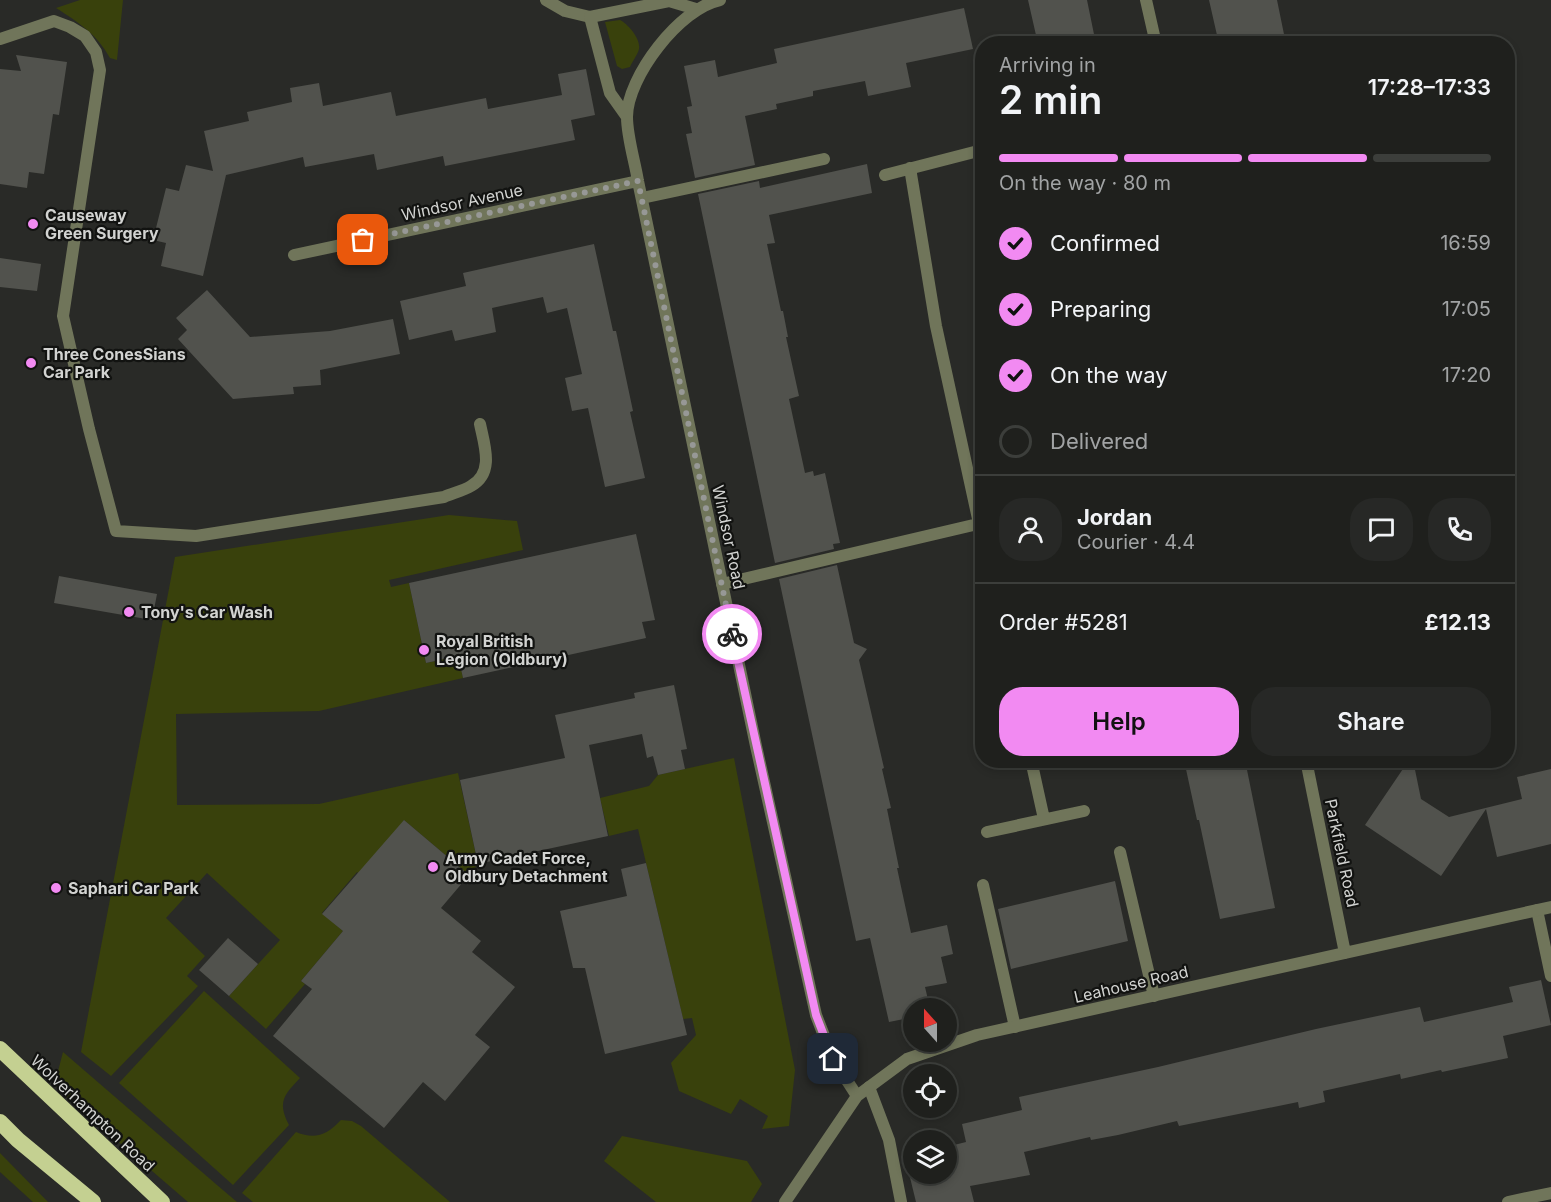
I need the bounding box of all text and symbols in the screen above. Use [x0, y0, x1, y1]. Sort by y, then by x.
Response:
text: Arriving in [999, 53, 1096, 77]
text: 17:28–17:33 [1368, 74, 1491, 100]
text: 2 min [999, 76, 1102, 123]
text: On the way · 80 m [999, 171, 1171, 195]
street label: Windsor Avenue [399, 179, 525, 225]
place label: Causeway Green Surgery [45, 205, 159, 243]
pin [337, 214, 388, 265]
marker: Causeway Green Surgery [26, 217, 40, 231]
icon: bag [346, 223, 379, 256]
icon: check [999, 227, 1032, 260]
text: Confirmed [1050, 230, 1160, 256]
text: 16:59 [1440, 231, 1491, 255]
icon: check [999, 293, 1032, 326]
text: Preparing [1050, 296, 1151, 322]
text: 17:05 [1442, 297, 1491, 321]
place label: Three ConesSians Car Park [43, 344, 186, 382]
marker: Three ConesSians Car Park [24, 356, 38, 370]
icon: check [999, 359, 1032, 392]
text: On the way [1050, 362, 1168, 388]
text: 17:20 [1442, 363, 1491, 387]
text: Delivered [1050, 428, 1148, 454]
street label: Windsor Road [708, 483, 750, 591]
button: person [999, 498, 1062, 561]
button: chat [1350, 498, 1413, 561]
button: phone [1428, 498, 1491, 561]
text: Jordan [1077, 504, 1152, 530]
text: Courier · 4.4 [1077, 530, 1195, 554]
place label: Tony's Car Wash [141, 602, 273, 622]
courier [702, 604, 762, 664]
marker: Tony's Car Wash [122, 605, 136, 619]
text: Order #5281 [999, 609, 1128, 635]
text: £12.13 [1425, 609, 1491, 635]
icon: bike [716, 618, 749, 651]
place label: Royal British Legion (Oldbury) [436, 631, 568, 669]
marker: Royal British Legion (Oldbury) [417, 643, 431, 657]
button: Help [999, 687, 1239, 756]
button: Share [1251, 687, 1491, 756]
street label: Parkfield Road [1321, 797, 1363, 909]
place label: Army Cadet Force, Oldbury Detachment [445, 848, 608, 886]
marker: Army Cadet Force, Oldbury Detachment [426, 860, 440, 874]
place label: Saphari Car Park [68, 878, 200, 898]
marker: Saphari Car Park [49, 881, 63, 895]
street label: Leahouse Road [1072, 961, 1190, 1007]
north arrow [903, 998, 957, 1052]
map controls [903, 998, 957, 1184]
pin [807, 1033, 858, 1084]
icon: home [816, 1042, 849, 1075]
street label: Wolverhampton Road [27, 1050, 159, 1176]
button: locate [903, 1064, 957, 1118]
button: layers [903, 1130, 957, 1184]

